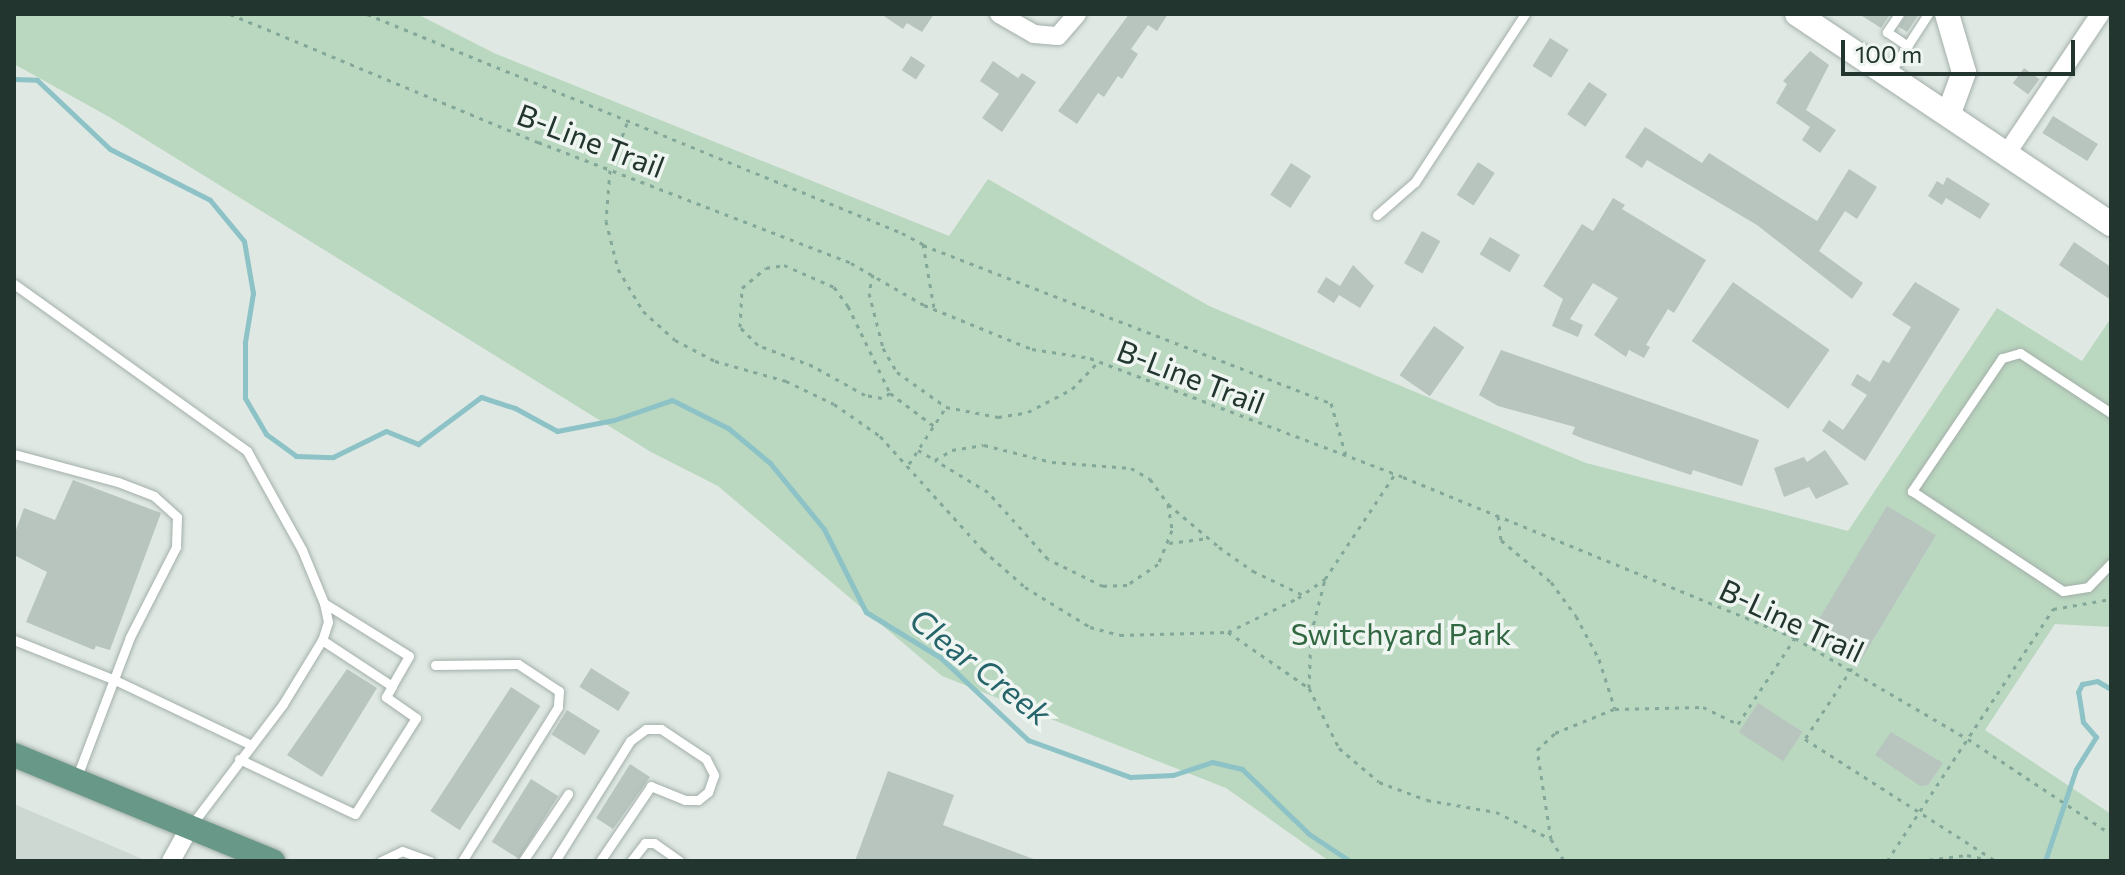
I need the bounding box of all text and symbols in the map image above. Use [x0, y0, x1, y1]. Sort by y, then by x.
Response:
scale bar [1845, 24, 2079, 74]
text: 100 m [1855, 39, 1922, 68]
street label: B-Line Trail [512, 95, 670, 185]
street label: B-Line Trail [1112, 331, 1270, 421]
street label: B-Line Trail [1714, 571, 1870, 669]
water label: Clear Creek [903, 599, 1059, 733]
park label: Switchyard Park [1291, 615, 1511, 651]

